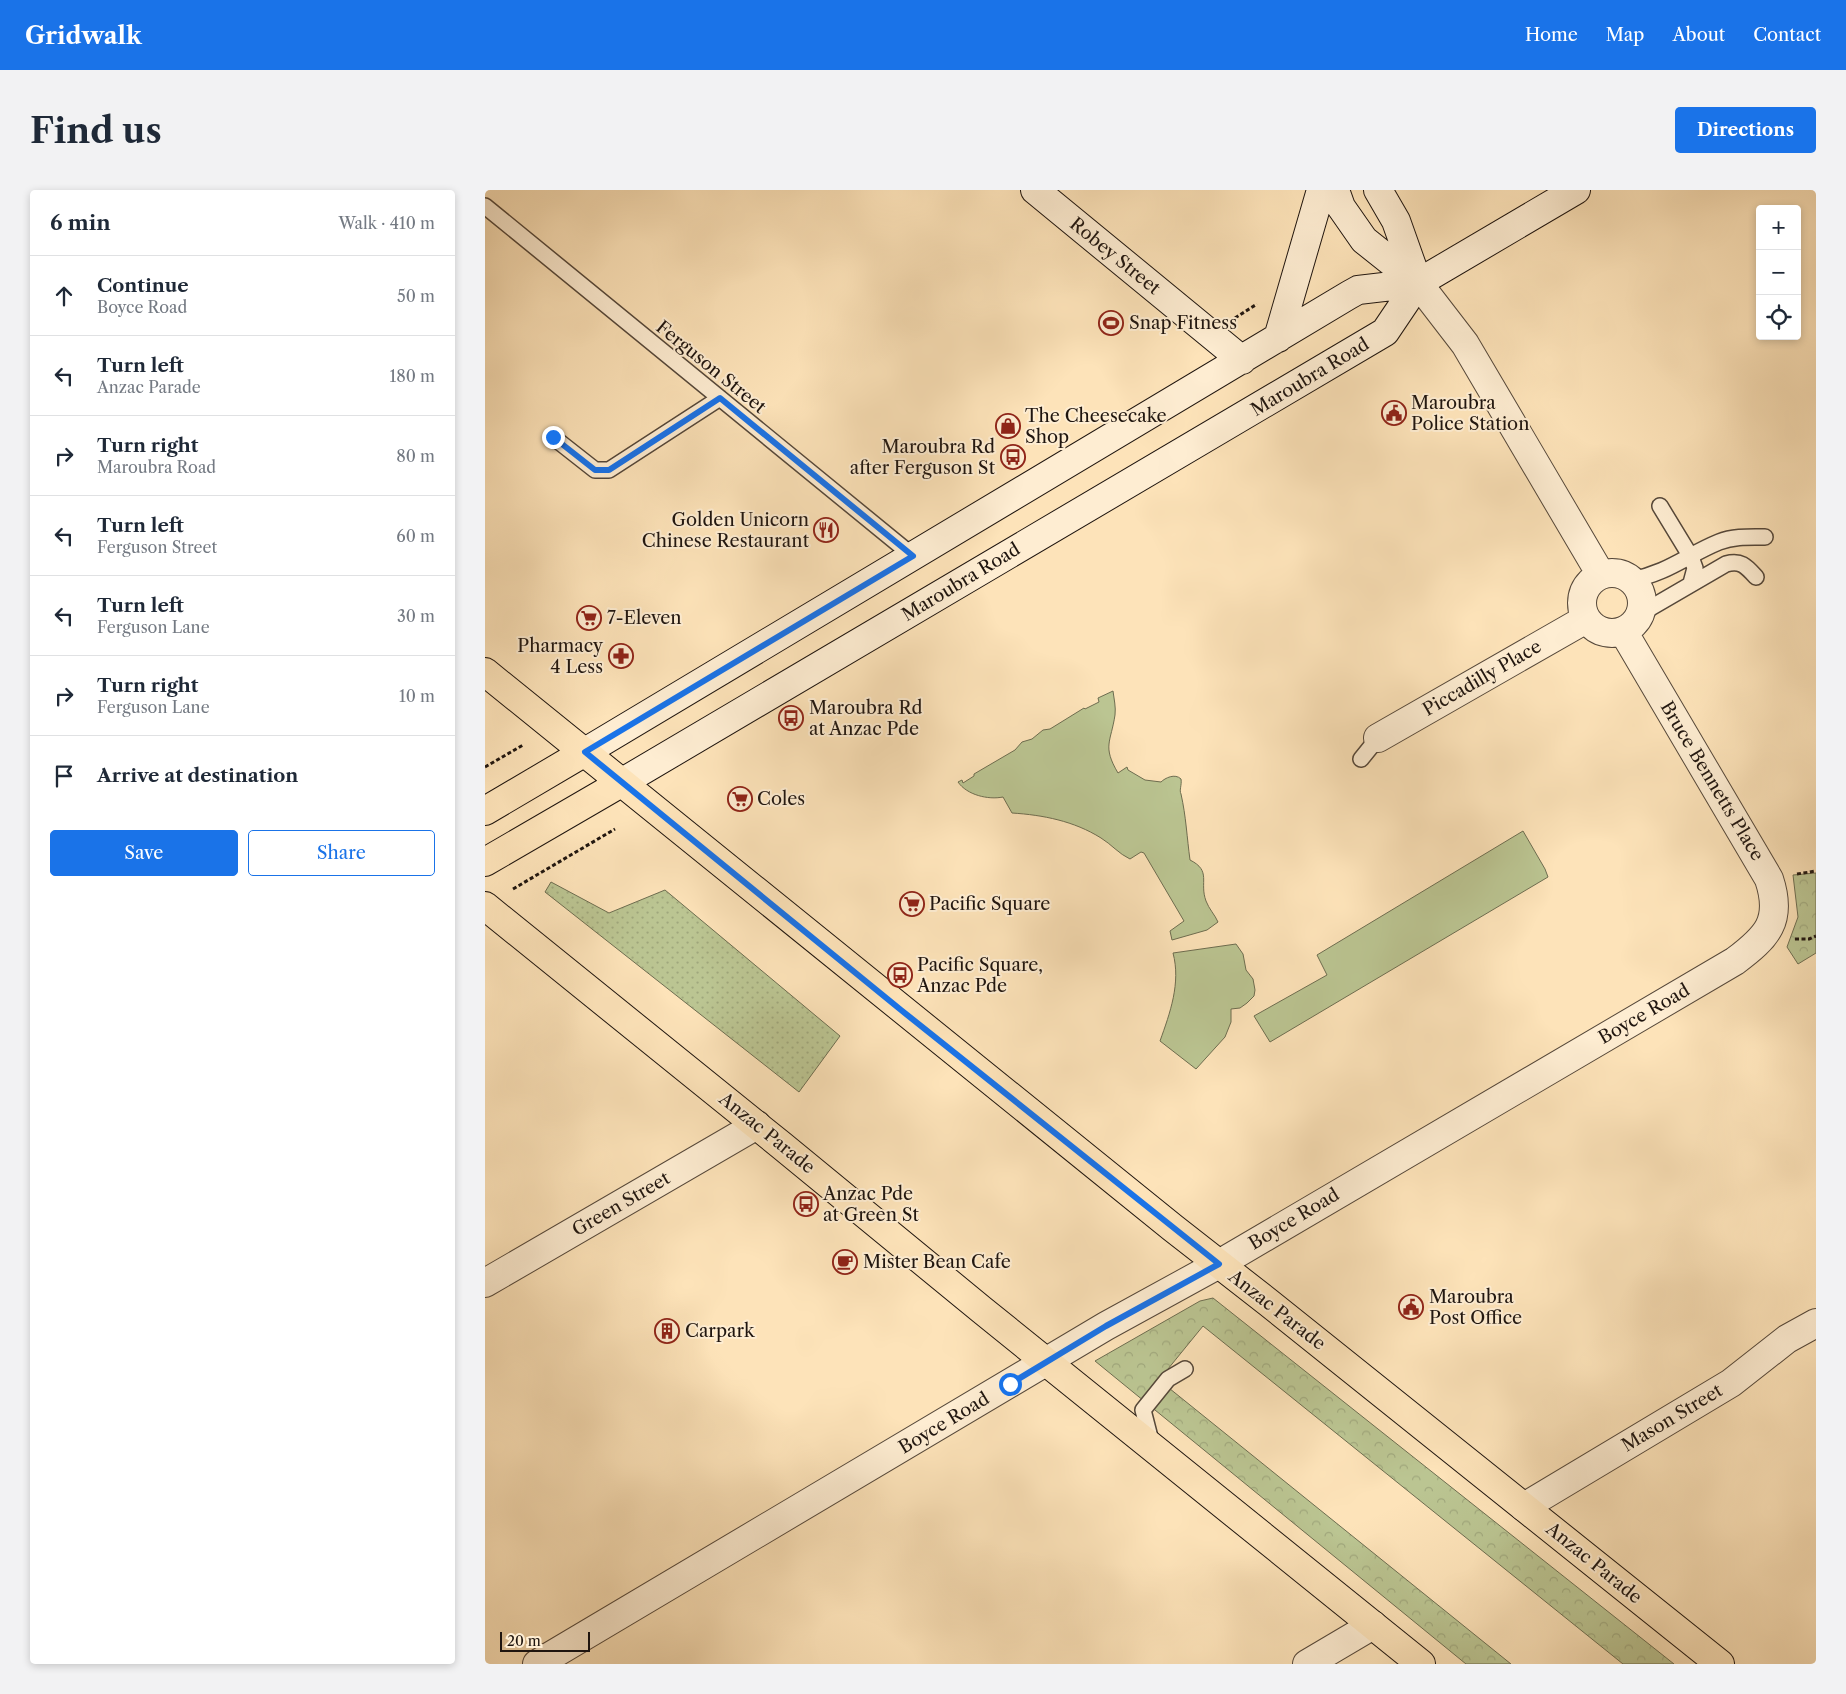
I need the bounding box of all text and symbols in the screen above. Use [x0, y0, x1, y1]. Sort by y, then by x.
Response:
text: Gridwalk [25, 21, 142, 50]
text: Home [1525, 24, 1578, 46]
text: Map [1606, 24, 1644, 46]
text: About [1672, 24, 1725, 46]
text: Contact [1753, 24, 1821, 46]
button: Directions [1675, 107, 1816, 153]
text: Find us [30, 109, 162, 152]
map controls [1756, 205, 1801, 340]
button: + [1756, 205, 1801, 250]
text: 6 min [50, 210, 111, 235]
text: Walk · 410 m [338, 213, 435, 233]
street label: Robey Street [1065, 213, 1165, 300]
button: − [1756, 250, 1801, 295]
text: Continue [97, 274, 189, 297]
icon: ahead [50, 282, 78, 310]
text: 50 m [397, 286, 435, 306]
button: locate [1756, 295, 1801, 340]
text: Boyce Road [97, 297, 187, 317]
sports icon: Snap Fitness [1098, 310, 1124, 336]
place label: Snap Fitness [1129, 312, 1237, 334]
street label: Ferguson Street [652, 316, 771, 418]
street label: Maroubra Road [1247, 333, 1373, 421]
text: Turn left [97, 354, 184, 377]
icon: left [50, 362, 78, 390]
text: 180 m [389, 366, 435, 386]
text: Anzac Parade [97, 377, 201, 397]
place label: Maroubra Police Station [1411, 392, 1529, 435]
public building icon: Maroubra Police Station [1381, 400, 1407, 426]
place label: The Cheesecake Shop [1025, 405, 1167, 448]
shop icon: The Cheesecake Shop [995, 413, 1021, 439]
route end [542, 426, 565, 449]
text: Turn right [97, 434, 198, 457]
place label: Maroubra Rd after Ferguson St [850, 436, 996, 479]
icon: right [50, 442, 78, 470]
bus stop icon: Maroubra Rd after Ferguson St [1000, 444, 1026, 470]
text: 80 m [396, 446, 435, 466]
text: Maroubra Road [97, 457, 216, 477]
place label: Golden Unicorn Chinese Restaurant [642, 509, 810, 552]
text: Turn left [97, 514, 184, 537]
restaurant icon: Golden Unicorn Chinese Restaurant [813, 517, 839, 543]
icon: left [50, 522, 78, 550]
text: 60 m [396, 526, 435, 546]
text: Ferguson Street [97, 537, 217, 557]
street label: Maroubra Road [898, 538, 1024, 626]
text: Turn left [97, 594, 184, 617]
icon: left [50, 602, 78, 630]
supermarket icon: 7-Eleven [576, 605, 602, 631]
text: 30 m [397, 606, 435, 626]
place label: 7-Eleven [607, 607, 682, 629]
text: Ferguson Lane [97, 617, 210, 637]
place label: Pharmacy 4 Less [517, 635, 604, 678]
street label: Piccadilly Place [1419, 635, 1545, 721]
pharmacy icon: Pharmacy 4 Less [608, 643, 634, 669]
text: Turn right [97, 674, 198, 697]
icon: right [50, 682, 78, 710]
text: 10 m [399, 686, 435, 706]
text: Ferguson Lane [97, 697, 210, 717]
place label: Maroubra Rd at Anzac Pde [809, 697, 923, 740]
street label: Bruce Bennetts Place [1656, 697, 1768, 865]
bus stop icon: Maroubra Rd at Anzac Pde [778, 705, 804, 731]
icon: arrive [50, 762, 78, 790]
text: Arrive at destination [97, 764, 298, 787]
supermarket icon: Coles [727, 786, 753, 812]
place label: Coles [757, 788, 805, 810]
button: Save [50, 830, 238, 876]
button: Share [248, 830, 435, 876]
supermarket icon: Pacific Square [899, 891, 925, 917]
place label: Pacific Square [929, 893, 1050, 915]
place label: Pacific Square, Anzac Pde [916, 954, 1043, 997]
bus stop icon: Pacific Square, Anzac Pde [887, 962, 913, 988]
street label: Boyce Road [1595, 979, 1693, 1049]
street label: Anzac Parade [714, 1087, 819, 1178]
street label: Green Street [568, 1167, 674, 1241]
place label: Anzac Pde at Green St [822, 1183, 920, 1226]
street label: Boyce Road [1245, 1183, 1343, 1255]
bus stop icon: Anzac Pde at Green St [793, 1191, 819, 1217]
cafe icon: Mister Bean Cafe [832, 1249, 858, 1275]
place label: Mister Bean Cafe [863, 1251, 1011, 1273]
street label: Anzac Parade [1223, 1265, 1330, 1355]
place label: Maroubra Post Office [1429, 1286, 1522, 1329]
public building icon: Maroubra Post Office [1398, 1294, 1424, 1320]
building icon: Carpark [654, 1318, 680, 1344]
place label: Carpark [685, 1320, 756, 1342]
route start [999, 1373, 1022, 1396]
street label: Mason Street [1618, 1379, 1727, 1457]
street label: Boyce Road [895, 1387, 993, 1459]
street label: Anzac Parade [1541, 1517, 1646, 1608]
scale bar [500, 1629, 590, 1652]
text: 20 m [507, 1632, 541, 1650]

